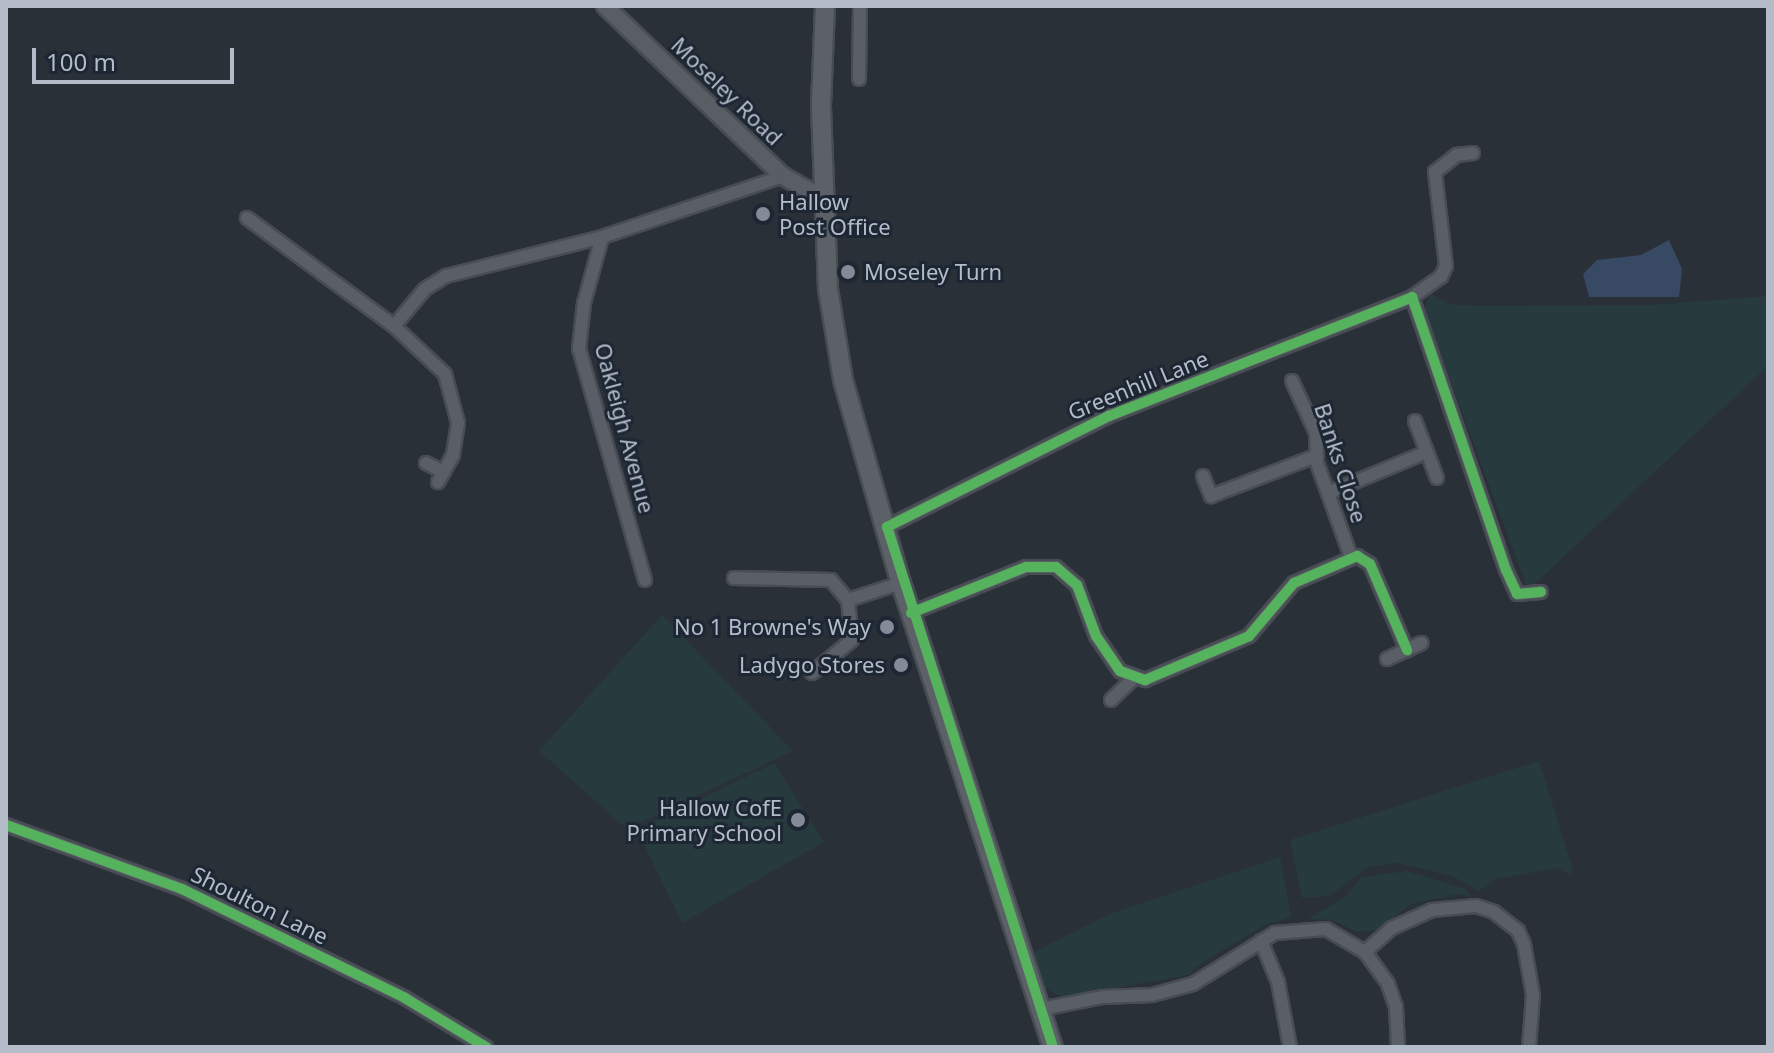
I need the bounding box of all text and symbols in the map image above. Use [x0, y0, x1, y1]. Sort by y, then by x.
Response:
scale bar [36, 32, 238, 82]
street label: Moseley Road [666, 32, 788, 150]
text: 100 m [46, 45, 116, 78]
place label: Hallow Post Office [779, 188, 891, 240]
marker: Hallow Post Office [754, 205, 772, 223]
place label: Moseley Turn [864, 259, 1002, 285]
marker: Moseley Turn [839, 263, 857, 281]
street label: Oakleigh Avenue [590, 340, 660, 516]
street label: Greenhill Lane [1064, 345, 1212, 425]
street label: Banks Close [1309, 400, 1373, 526]
place label: No 1 Browne's Way [674, 614, 871, 640]
marker: No 1 Browne's Way [878, 618, 896, 636]
place label: Ladygo Stores [739, 652, 885, 678]
marker: Ladygo Stores [892, 656, 910, 674]
place label: Hallow CofE Primary School [626, 794, 782, 846]
marker: Hallow CofE Primary School [789, 811, 807, 829]
street label: Shoulton Lane [187, 861, 333, 949]

